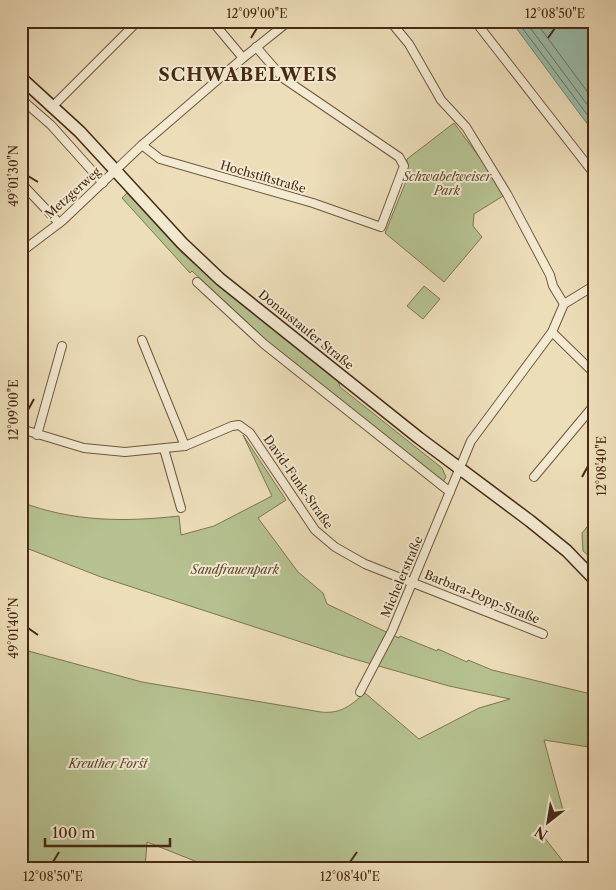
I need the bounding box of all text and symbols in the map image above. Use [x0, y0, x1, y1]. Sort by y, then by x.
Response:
text: 12°09'00"E [226, 6, 288, 21]
text: 12°08'50"E [525, 6, 585, 21]
district label: SCHWABELWEIS [158, 64, 338, 86]
text: 49°01'30"N [6, 145, 21, 207]
street label: Hochstiftstraße [219, 157, 308, 196]
street label: Metzgerweg [42, 163, 104, 222]
park label: Schwabelweiser Park [402, 169, 493, 198]
street label: Donaustaufer Straße [256, 287, 357, 373]
text: 12°09'00"E [6, 379, 21, 441]
street label: David-Funk-Straße [260, 432, 337, 532]
text: 12°08'40"E [594, 436, 609, 496]
street label: Michelerstraße [378, 533, 426, 620]
park label: Sandfrauenpark [190, 562, 280, 577]
street label: Barbara-Popp-Straße [422, 567, 542, 627]
text: 49°01'40"N [6, 597, 21, 659]
park label: Kreuther Forst [68, 756, 148, 771]
north arrow [524, 798, 574, 848]
scale bar [45, 815, 170, 847]
text: N [531, 822, 551, 844]
text: 100 m [52, 823, 95, 842]
text: 12°08'50"E [23, 869, 83, 884]
text: 12°08'40"E [320, 869, 380, 884]

